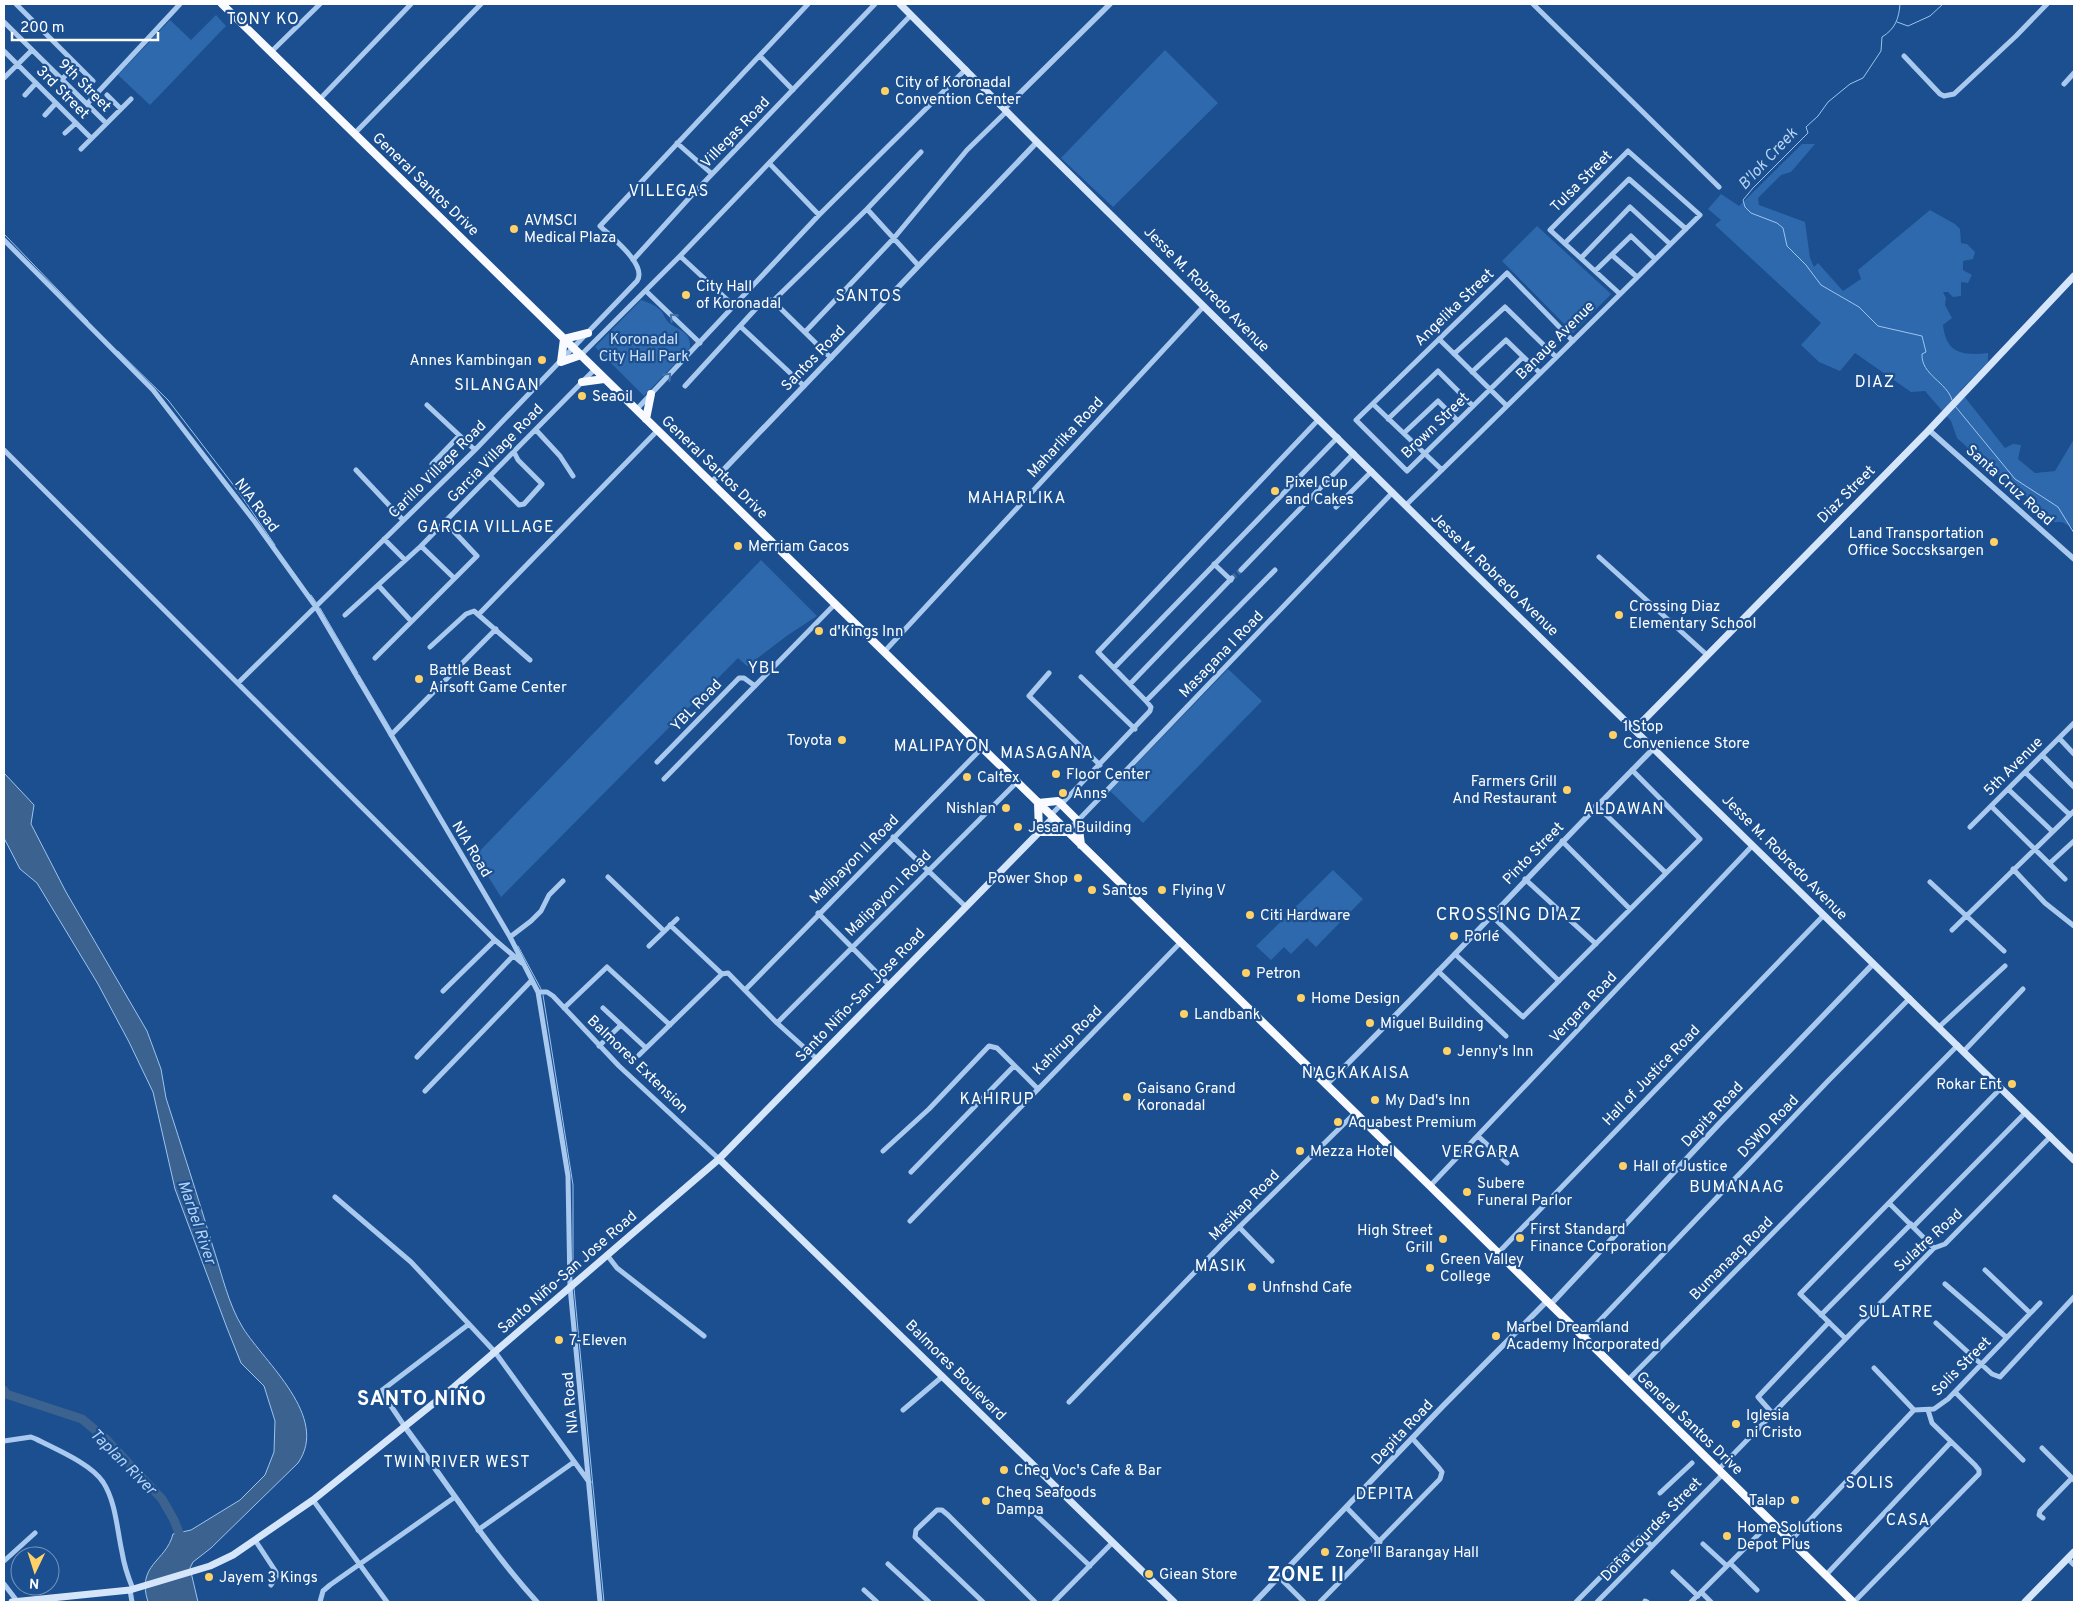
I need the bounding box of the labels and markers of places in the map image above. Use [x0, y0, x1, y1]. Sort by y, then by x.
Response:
place label: City of Koronadal Convention Center [895, 74, 1021, 110]
marker: City of Koronadal Convention Center [879, 85, 891, 97]
place label: AVMSCI Medical Plaza [524, 212, 616, 248]
marker: AVMSCI Medical Plaza [508, 223, 520, 235]
place label: City Hall of Koronadal [696, 278, 781, 314]
marker: City Hall of Koronadal [680, 289, 692, 301]
place label: Annes Kambingan [410, 352, 532, 371]
marker: Annes Kambingan [536, 354, 548, 366]
place label: Seaoil [592, 388, 633, 407]
marker: Seaoil [576, 390, 588, 402]
place label: Pixel Cup and Cakes [1285, 474, 1354, 510]
marker: Pixel Cup and Cakes [1269, 485, 1281, 497]
place label: Land Transportation Office Soccsksargen [1847, 525, 1984, 561]
marker: Land Transportation Office Soccsksargen [1988, 536, 2000, 548]
place label: Merriam Gacos [748, 538, 849, 557]
marker: Merriam Gacos [732, 540, 744, 552]
place label: Crossing Diaz Elementary School [1629, 598, 1756, 634]
marker: Crossing Diaz Elementary School [1613, 609, 1625, 621]
place label: d'Kings Inn [829, 623, 903, 642]
marker: d'Kings Inn [813, 625, 825, 637]
place label: Battle Beast Airsoft Game Center [429, 662, 567, 698]
marker: Battle Beast Airsoft Game Center [413, 673, 425, 685]
place label: 1 Stop Convenience Store [1623, 718, 1750, 754]
marker: 1 Stop Convenience Store [1607, 729, 1619, 741]
place label: Toyota [787, 732, 832, 751]
marker: Toyota [836, 734, 848, 746]
place label: Floor Center [1066, 766, 1151, 785]
marker: Floor Center [1050, 768, 1062, 780]
place label: Caltex [977, 769, 1020, 788]
marker: Caltex [961, 771, 973, 783]
place label: Farmers Grill And Restaurant [1452, 773, 1557, 809]
marker: Farmers Grill And Restaurant [1561, 784, 1573, 796]
place label: Anns [1073, 785, 1107, 804]
marker: Anns [1057, 787, 1069, 799]
place label: Nishlan [946, 800, 996, 819]
marker: Nishlan [1000, 802, 1012, 814]
place label: Jesara Building [1028, 819, 1131, 838]
marker: Jesara Building [1012, 821, 1024, 833]
place label: Power Shop [988, 870, 1068, 889]
marker: Power Shop [1072, 872, 1084, 884]
place label: Santos [1102, 882, 1148, 901]
place label: Flying V [1172, 882, 1226, 901]
marker: Santos [1086, 884, 1098, 896]
marker: Flying V [1156, 884, 1168, 896]
place label: Citi Hardware [1260, 907, 1350, 926]
marker: Citi Hardware [1244, 909, 1256, 921]
place label: Porlé [1464, 928, 1500, 947]
marker: Porlé [1448, 930, 1460, 942]
place label: Petron [1256, 965, 1301, 984]
marker: Petron [1240, 967, 1252, 979]
place label: Home Design [1311, 990, 1400, 1009]
marker: Home Design [1295, 992, 1307, 1004]
place label: Landbank [1194, 1006, 1261, 1025]
marker: Landbank [1178, 1008, 1190, 1020]
place label: Miguel Building [1380, 1015, 1484, 1034]
marker: Miguel Building [1364, 1017, 1376, 1029]
place label: Jenny's Inn [1457, 1043, 1533, 1062]
marker: Jenny's Inn [1441, 1045, 1453, 1057]
place label: Rokar Ent [1936, 1076, 2002, 1095]
marker: Rokar Ent [2006, 1078, 2018, 1090]
place label: Gaisano Grand Koronadal [1137, 1080, 1236, 1116]
marker: Gaisano Grand Koronadal [1121, 1091, 1133, 1103]
place label: My Dad's Inn [1385, 1092, 1470, 1111]
marker: My Dad's Inn [1369, 1094, 1381, 1106]
place label: Aquabest Premium [1348, 1114, 1477, 1133]
marker: Aquabest Premium [1332, 1116, 1344, 1128]
place label: Mezza Hotel [1310, 1143, 1393, 1162]
marker: Mezza Hotel [1294, 1145, 1306, 1157]
place label: Hall of Justice [1633, 1158, 1727, 1177]
marker: Hall of Justice [1617, 1160, 1629, 1172]
place label: Subere Funeral Parlor [1477, 1175, 1572, 1211]
marker: Subere Funeral Parlor [1461, 1186, 1473, 1198]
place label: First Standard Finance Corporation [1530, 1221, 1667, 1257]
place label: High Street Grill [1357, 1222, 1433, 1258]
marker: First Standard Finance Corporation [1514, 1232, 1526, 1244]
marker: High Street Grill [1437, 1233, 1449, 1245]
place label: Green Valley College [1440, 1251, 1524, 1287]
marker: Green Valley College [1424, 1262, 1436, 1274]
place label: Unfnshd Cafe [1262, 1279, 1352, 1298]
marker: Unfnshd Cafe [1246, 1281, 1258, 1293]
place label: Marbel Dreamland Academy Incorporated [1506, 1319, 1659, 1355]
marker: Marbel Dreamland Academy Incorporated [1490, 1330, 1502, 1342]
place label: 7-Eleven [569, 1332, 627, 1351]
marker: 7-Eleven [553, 1334, 565, 1346]
place label: Iglesia ni Cristo [1746, 1407, 1802, 1443]
marker: Iglesia ni Cristo [1730, 1418, 1742, 1430]
place label: Cheq Voc's Cafe & Bar [1014, 1462, 1162, 1481]
marker: Cheq Voc's Cafe & Bar [998, 1464, 1010, 1476]
place label: Cheq Seafoods Dampa [996, 1484, 1097, 1520]
place label: Talap [1749, 1492, 1785, 1511]
marker: Talap [1789, 1494, 1801, 1506]
marker: Cheq Seafoods Dampa [980, 1495, 992, 1507]
place label: Home Solutions Depot Plus [1737, 1519, 1843, 1555]
marker: Home Solutions Depot Plus [1721, 1530, 1733, 1542]
place label: Zone II Barangay Hall [1335, 1544, 1479, 1563]
marker: Zone II Barangay Hall [1319, 1546, 1331, 1558]
place label: Giean Store [1159, 1566, 1237, 1585]
marker: Giean Store [1143, 1568, 1155, 1580]
place label: Jayem 3 Kings [219, 1569, 318, 1588]
marker: Jayem 3 Kings [203, 1571, 215, 1583]

